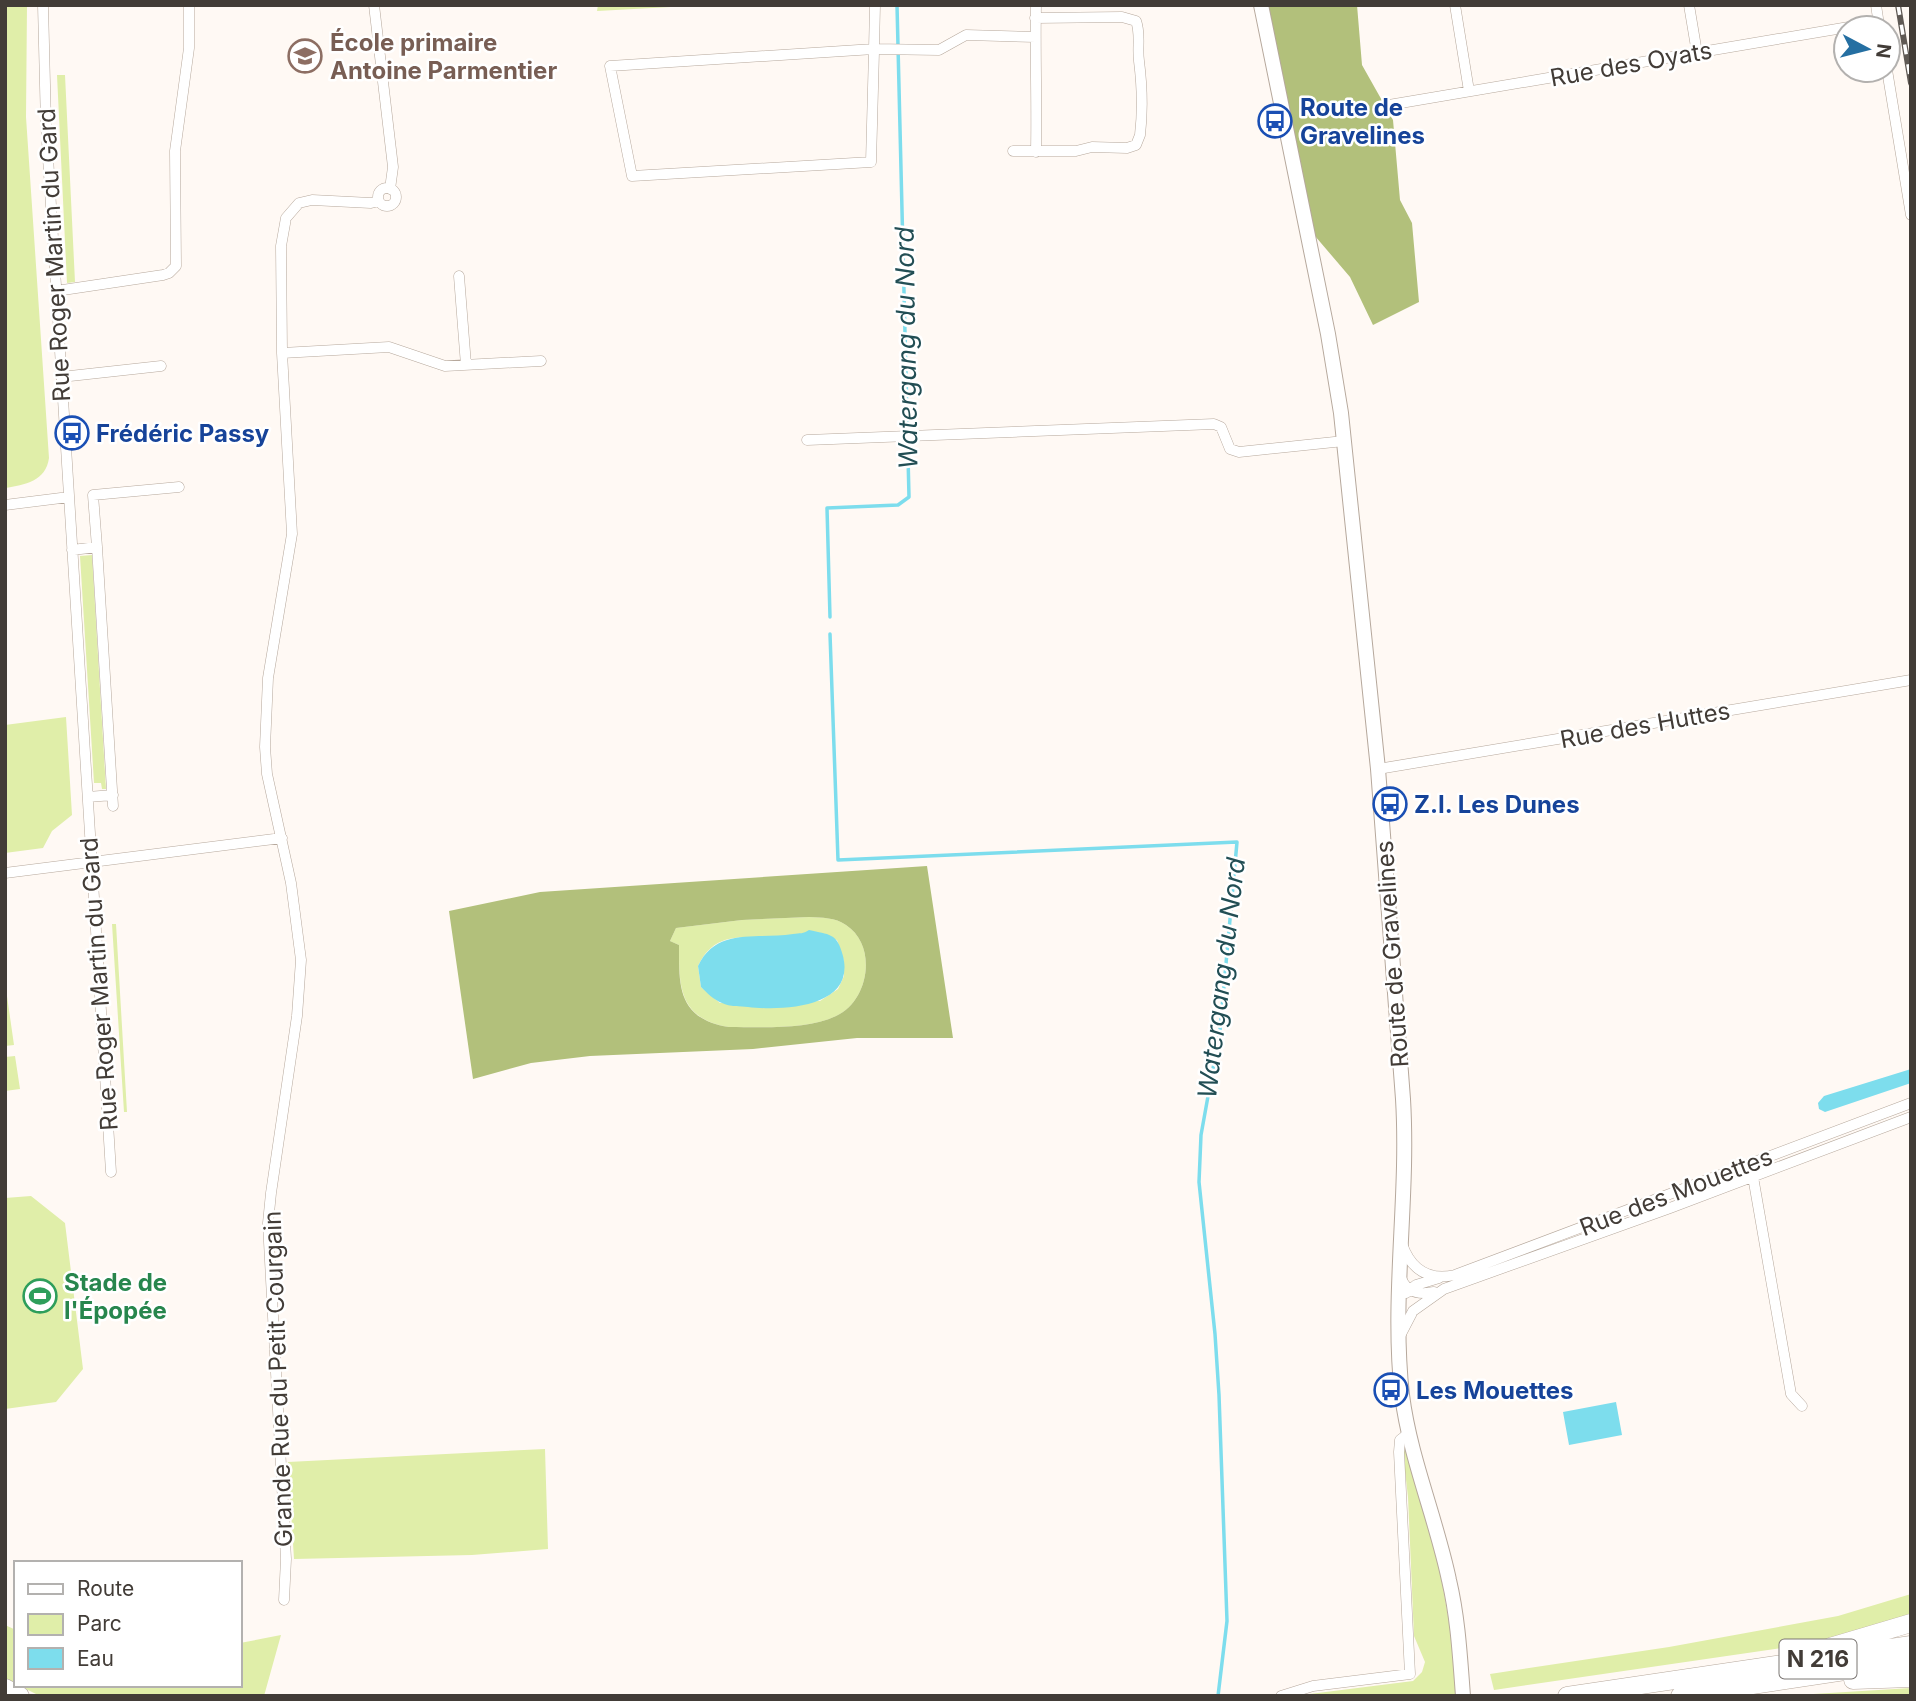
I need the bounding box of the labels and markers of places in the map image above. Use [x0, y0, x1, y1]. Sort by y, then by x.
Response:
place label: École primaire Antoine Parmentier [330, 28, 557, 85]
school or university icon: École primaire Antoine Parmentier [286, 37, 324, 75]
place label: Route de Gravelines [1300, 93, 1425, 150]
bus stop icon: Route de Gravelines [1256, 102, 1294, 140]
bus stop icon: Frédéric Passy [53, 414, 91, 452]
place label: Frédéric Passy [96, 419, 270, 448]
bus stop icon: Z.I. Les Dunes [1371, 785, 1409, 823]
place label: Z.I. Les Dunes [1414, 790, 1580, 819]
place label: Stade de l'Épopée [64, 1268, 167, 1325]
sports icon: Stade de l'Épopée [21, 1277, 59, 1315]
bus stop icon: Les Mouettes [1372, 1371, 1410, 1409]
place label: Les Mouettes [1416, 1376, 1574, 1405]

